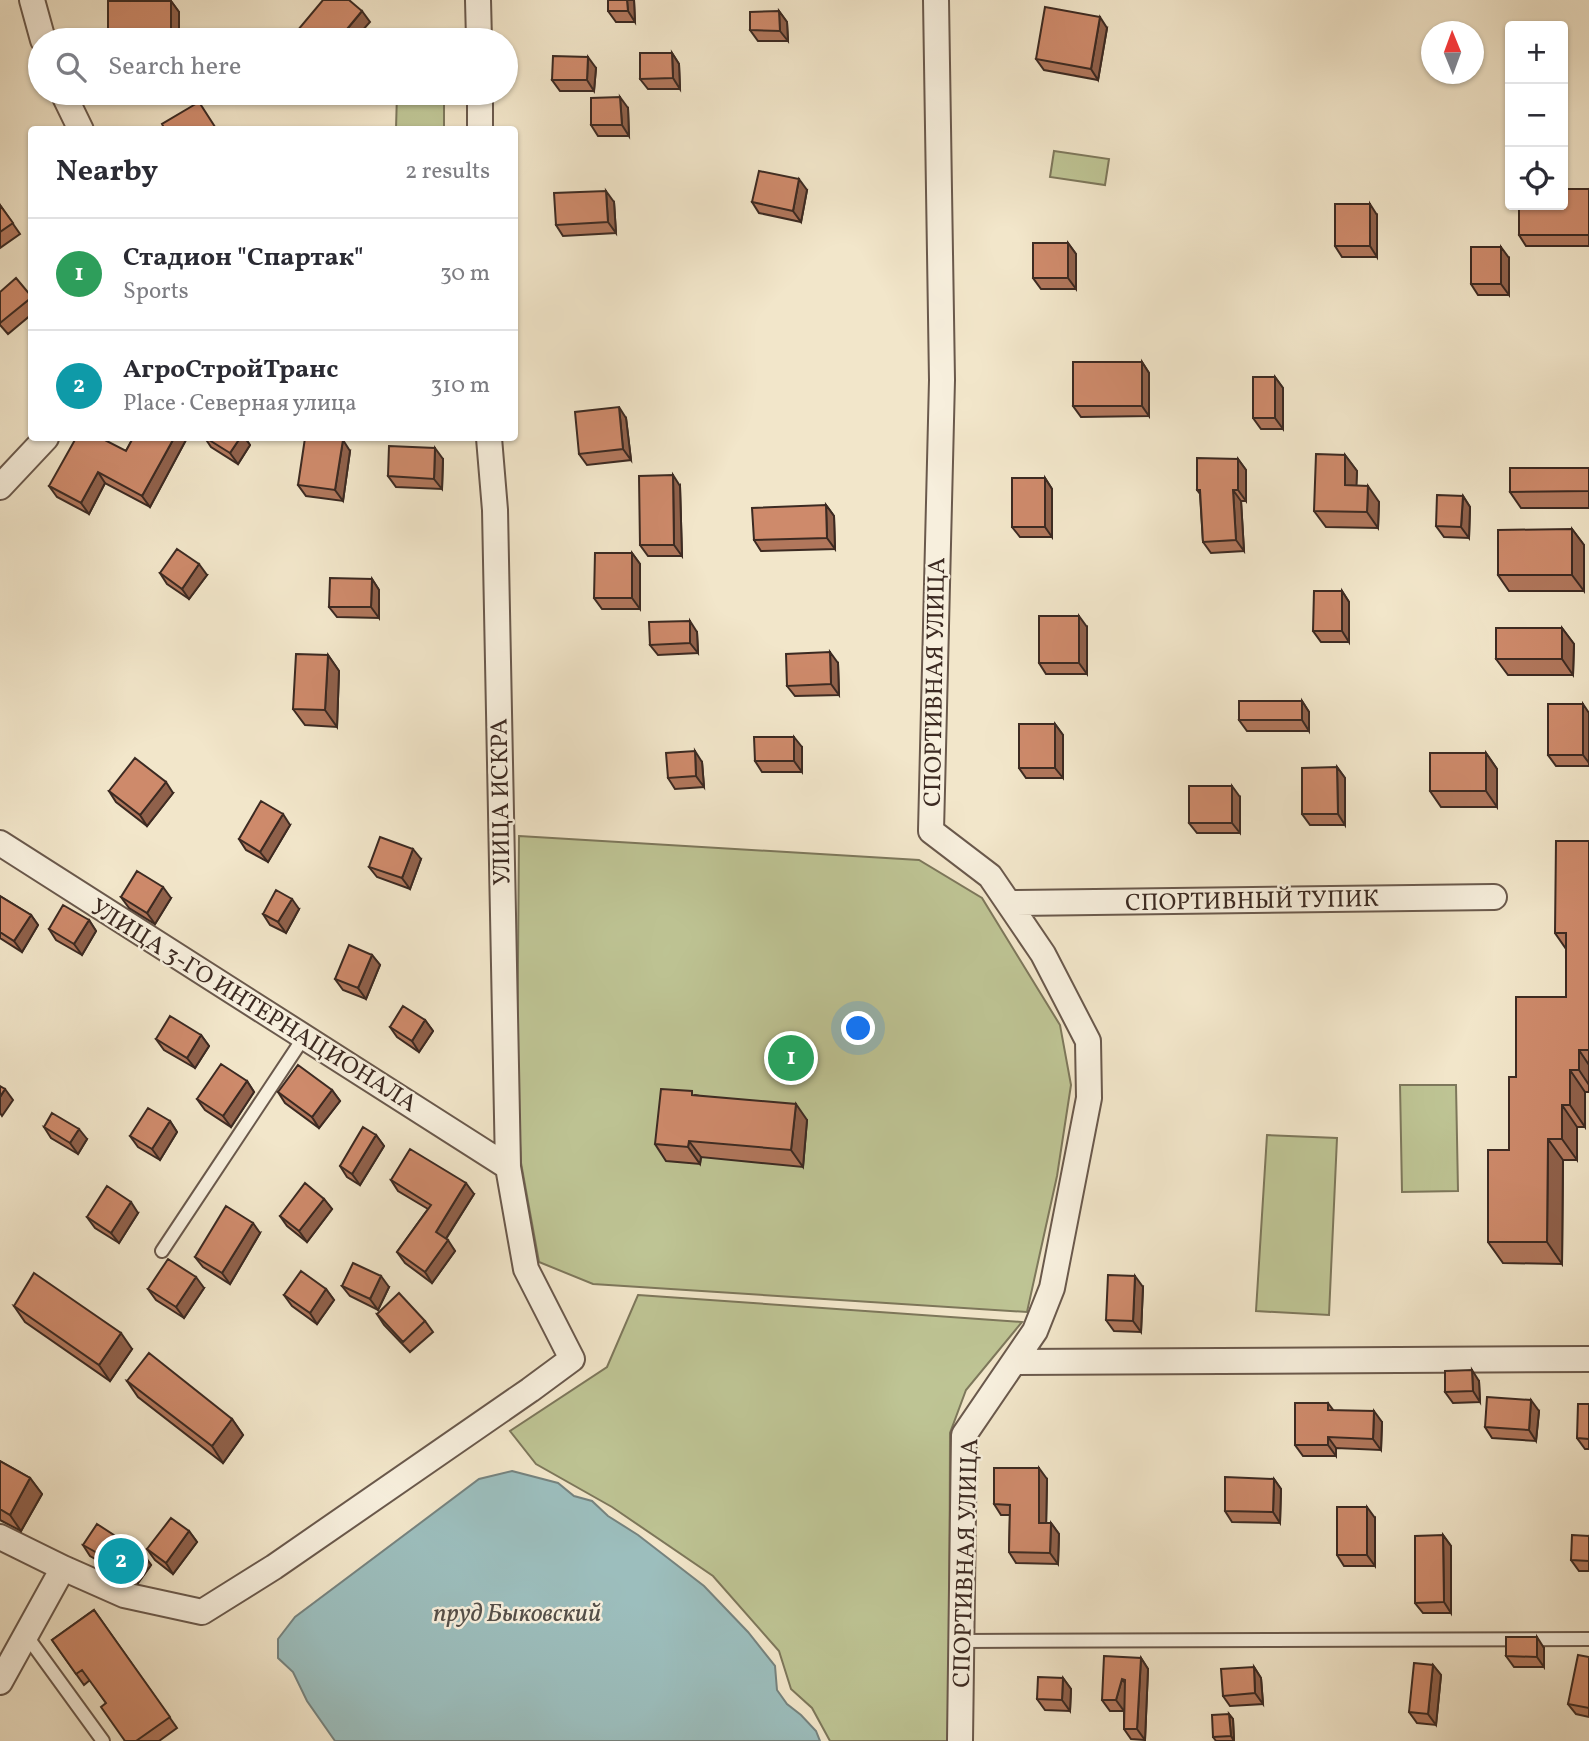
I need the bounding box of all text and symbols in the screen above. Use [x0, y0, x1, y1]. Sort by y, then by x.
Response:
north arrow [1421, 21, 1484, 84]
map controls [1505, 21, 1568, 210]
button: + [1505, 21, 1568, 84]
search box [28, 28, 518, 105]
icon: search [52, 48, 90, 86]
text: Search here [108, 49, 241, 85]
button: − [1505, 84, 1568, 147]
button: locate [1505, 147, 1568, 210]
text: Nearby [56, 151, 158, 193]
text: 2 results [405, 156, 490, 188]
text: Стадион "Спартак" [123, 240, 364, 276]
text: 1 [74, 258, 84, 290]
text: 30 m [440, 258, 490, 290]
text: Sports [123, 276, 189, 308]
text: АгроСтройТранс [123, 352, 338, 388]
text: 2 [73, 370, 85, 402]
text: 310 m [430, 370, 490, 402]
text: Place · Северная улица [123, 388, 357, 420]
street label: СПОРТИВНАЯ УЛИЦА [917, 557, 955, 807]
street label: УЛИЦА ИСКРА [484, 718, 520, 886]
street label: СПОРТИВНЫЙ ТУПИК [1125, 883, 1379, 921]
street label: УЛИЦА 3-ГО ИНТЕРНАЦИОНАЛА [83, 892, 423, 1122]
your location [841, 1011, 875, 1045]
pin: 1 [768, 1032, 814, 1084]
street label: СПОРТИВНАЯ УЛИЦА [946, 1438, 988, 1688]
pin: 2 [98, 1535, 144, 1587]
water label: пруд Быковский [433, 1596, 601, 1632]

